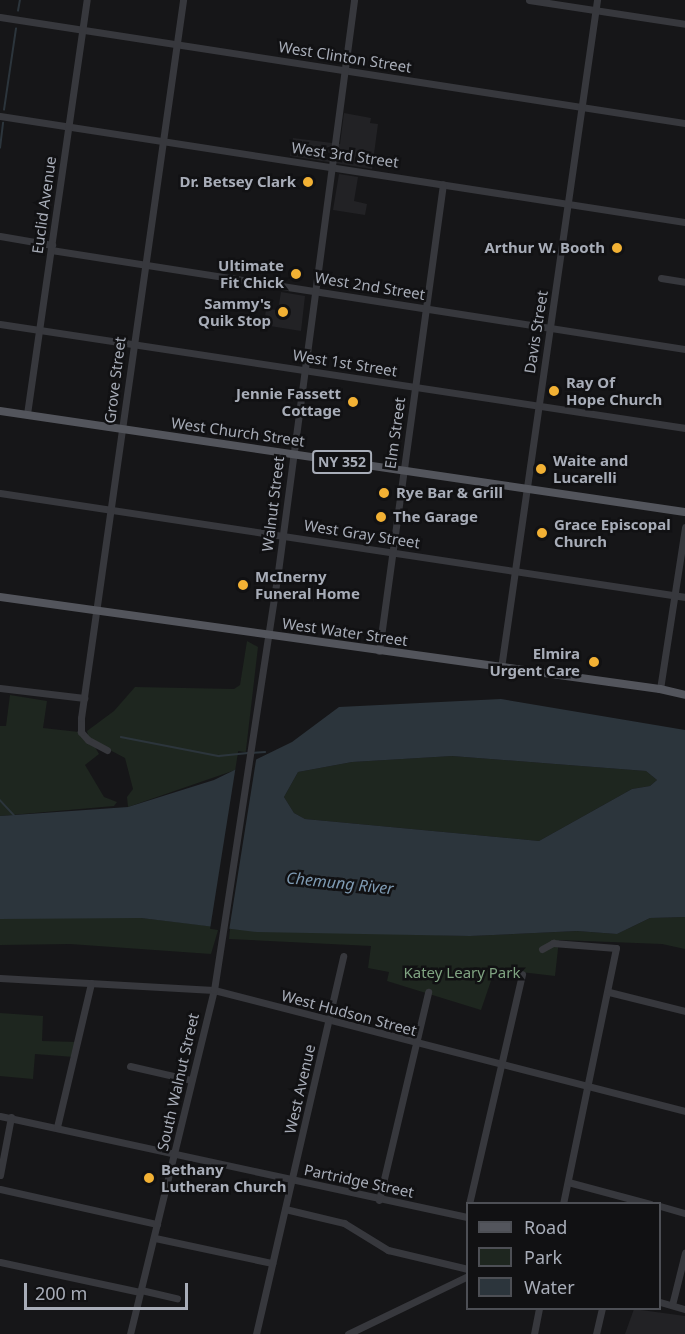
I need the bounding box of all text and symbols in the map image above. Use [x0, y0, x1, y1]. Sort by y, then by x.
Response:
street label: West Clinton Street [277, 38, 413, 76]
street label: West 3rd Street [290, 139, 400, 171]
street label: Euclid Avenue [28, 155, 60, 255]
place label: Dr. Betsey Clark [179, 173, 296, 191]
marker: Dr. Betsey Clark [301, 175, 315, 189]
place label: Arthur W. Booth [484, 239, 605, 257]
marker: Arthur W. Booth [610, 241, 624, 255]
place label: Ultimate Fit Chick [218, 256, 284, 291]
marker: Ultimate Fit Chick [289, 267, 303, 281]
street label: West 2nd Street [314, 268, 426, 304]
street label: Davis Street [521, 289, 551, 375]
place label: Sammy's Quik Stop [198, 294, 271, 329]
marker: Sammy's Quik Stop [276, 305, 290, 319]
street label: Grove Street [101, 336, 129, 424]
street label: West 1st Street [291, 346, 399, 380]
place label: Ray Of Hope Church [566, 373, 662, 408]
place label: Jennie Fassett Cottage [236, 384, 341, 419]
marker: Ray Of Hope Church [547, 384, 561, 398]
marker: Jennie Fassett Cottage [346, 395, 360, 409]
street label: Elm Street [381, 396, 409, 470]
street label: West Church Street [170, 414, 306, 450]
road number: NY 352 [312, 451, 372, 473]
place label: Waite and Lucarelli [553, 451, 628, 486]
street label: Walnut Street [258, 455, 288, 553]
marker: Waite and Lucarelli [534, 462, 548, 476]
place label: Rye Bar & Grill [396, 484, 503, 502]
marker: Rye Bar & Grill [377, 486, 391, 500]
place label: The Garage [393, 508, 478, 526]
marker: The Garage [374, 510, 388, 524]
place label: Grace Episcopal Church [554, 515, 671, 550]
street label: West Gray Street [303, 516, 421, 552]
marker: Grace Episcopal Church [535, 526, 549, 540]
place label: McInerny Funeral Home [255, 567, 360, 602]
marker: McInerny Funeral Home [236, 578, 250, 592]
street label: West Water Street [281, 614, 409, 650]
place label: Elmira Urgent Care [490, 644, 580, 679]
marker: Elmira Urgent Care [585, 653, 603, 671]
water label: Chemung River [285, 868, 395, 898]
park label: Katey Leary Park [404, 964, 520, 982]
street label: West Hudson Street [279, 986, 419, 1040]
street label: South Walnut Street [153, 1011, 203, 1153]
street label: West Avenue [281, 1043, 319, 1135]
place label: Bethany Lutheran Church [161, 1160, 286, 1195]
street label: Partridge Street [302, 1161, 416, 1201]
marker: Bethany Lutheran Church [142, 1171, 156, 1185]
legend [466, 1202, 661, 1310]
text: Road [524, 1215, 567, 1239]
text: Park [524, 1245, 562, 1269]
scale bar [27, 1271, 190, 1309]
text: Water [524, 1275, 575, 1299]
text: 200 m [35, 1281, 87, 1305]

